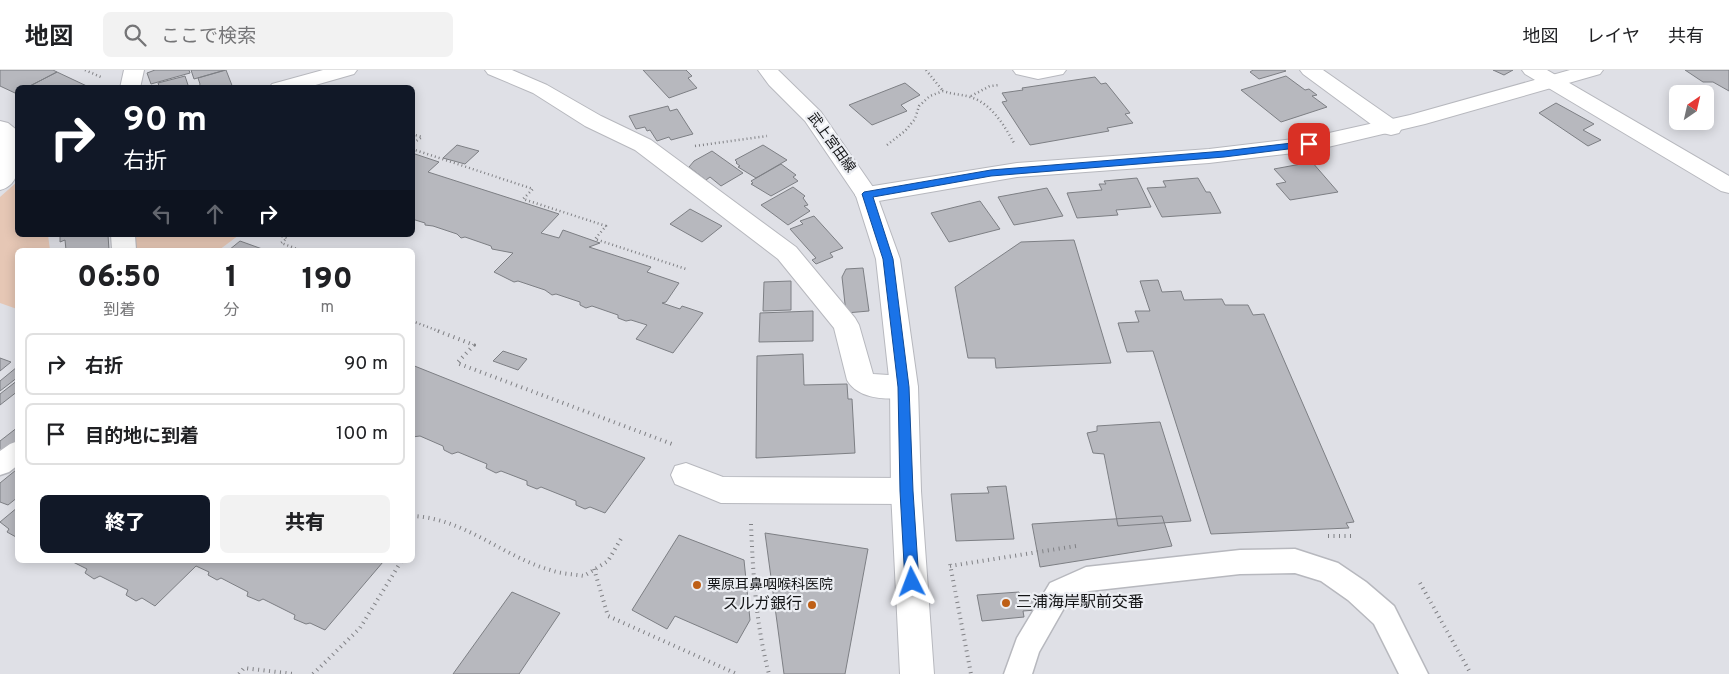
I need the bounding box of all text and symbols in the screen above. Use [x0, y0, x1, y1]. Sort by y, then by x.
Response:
search box [103, 12, 453, 57]
icon: search [121, 21, 149, 49]
text: 地図 [25, 23, 73, 53]
text: ここで検索 [161, 25, 256, 49]
text: 地図 [1523, 26, 1559, 49]
text: レイヤ [1587, 26, 1640, 49]
text: 共有 [1668, 26, 1704, 49]
north arrow [1669, 85, 1714, 130]
map controls [1669, 85, 1714, 130]
text: 90 m [123, 99, 207, 143]
icon: right [40, 105, 105, 170]
street label: 武上宮田線 [804, 110, 858, 176]
pin [1288, 123, 1330, 165]
icon: arrive [1295, 130, 1323, 158]
text: 右折 [123, 149, 167, 176]
icon: left [148, 200, 176, 228]
icon: ahead [201, 200, 229, 228]
icon: right [254, 200, 282, 228]
text: 06:50 [77, 260, 161, 297]
text: 1 [225, 260, 238, 297]
text: 190 [302, 262, 353, 299]
text: m [320, 298, 334, 318]
text: 到着 [103, 301, 135, 321]
text: 分 [223, 301, 240, 321]
icon: right [42, 350, 70, 378]
text: 90 m [344, 352, 388, 376]
text: 右折 [85, 355, 123, 379]
icon: arrive [42, 420, 70, 448]
text: 100 m [336, 422, 388, 446]
text: 目的地に到着 [85, 425, 199, 449]
button: 終了 [40, 495, 210, 553]
button: 共有 [220, 495, 390, 553]
position arrow [885, 555, 937, 607]
place label: 栗原耳鼻咽喉科医院 [707, 577, 833, 594]
marker: 栗原耳鼻咽喉科医院 [691, 579, 703, 591]
place label: 三浦海岸駅前交番 [1016, 593, 1144, 613]
place label: スルガ銀行 [722, 595, 802, 615]
marker: 三浦海岸駅前交番 [1000, 597, 1012, 609]
marker: スルガ銀行 [806, 599, 818, 611]

